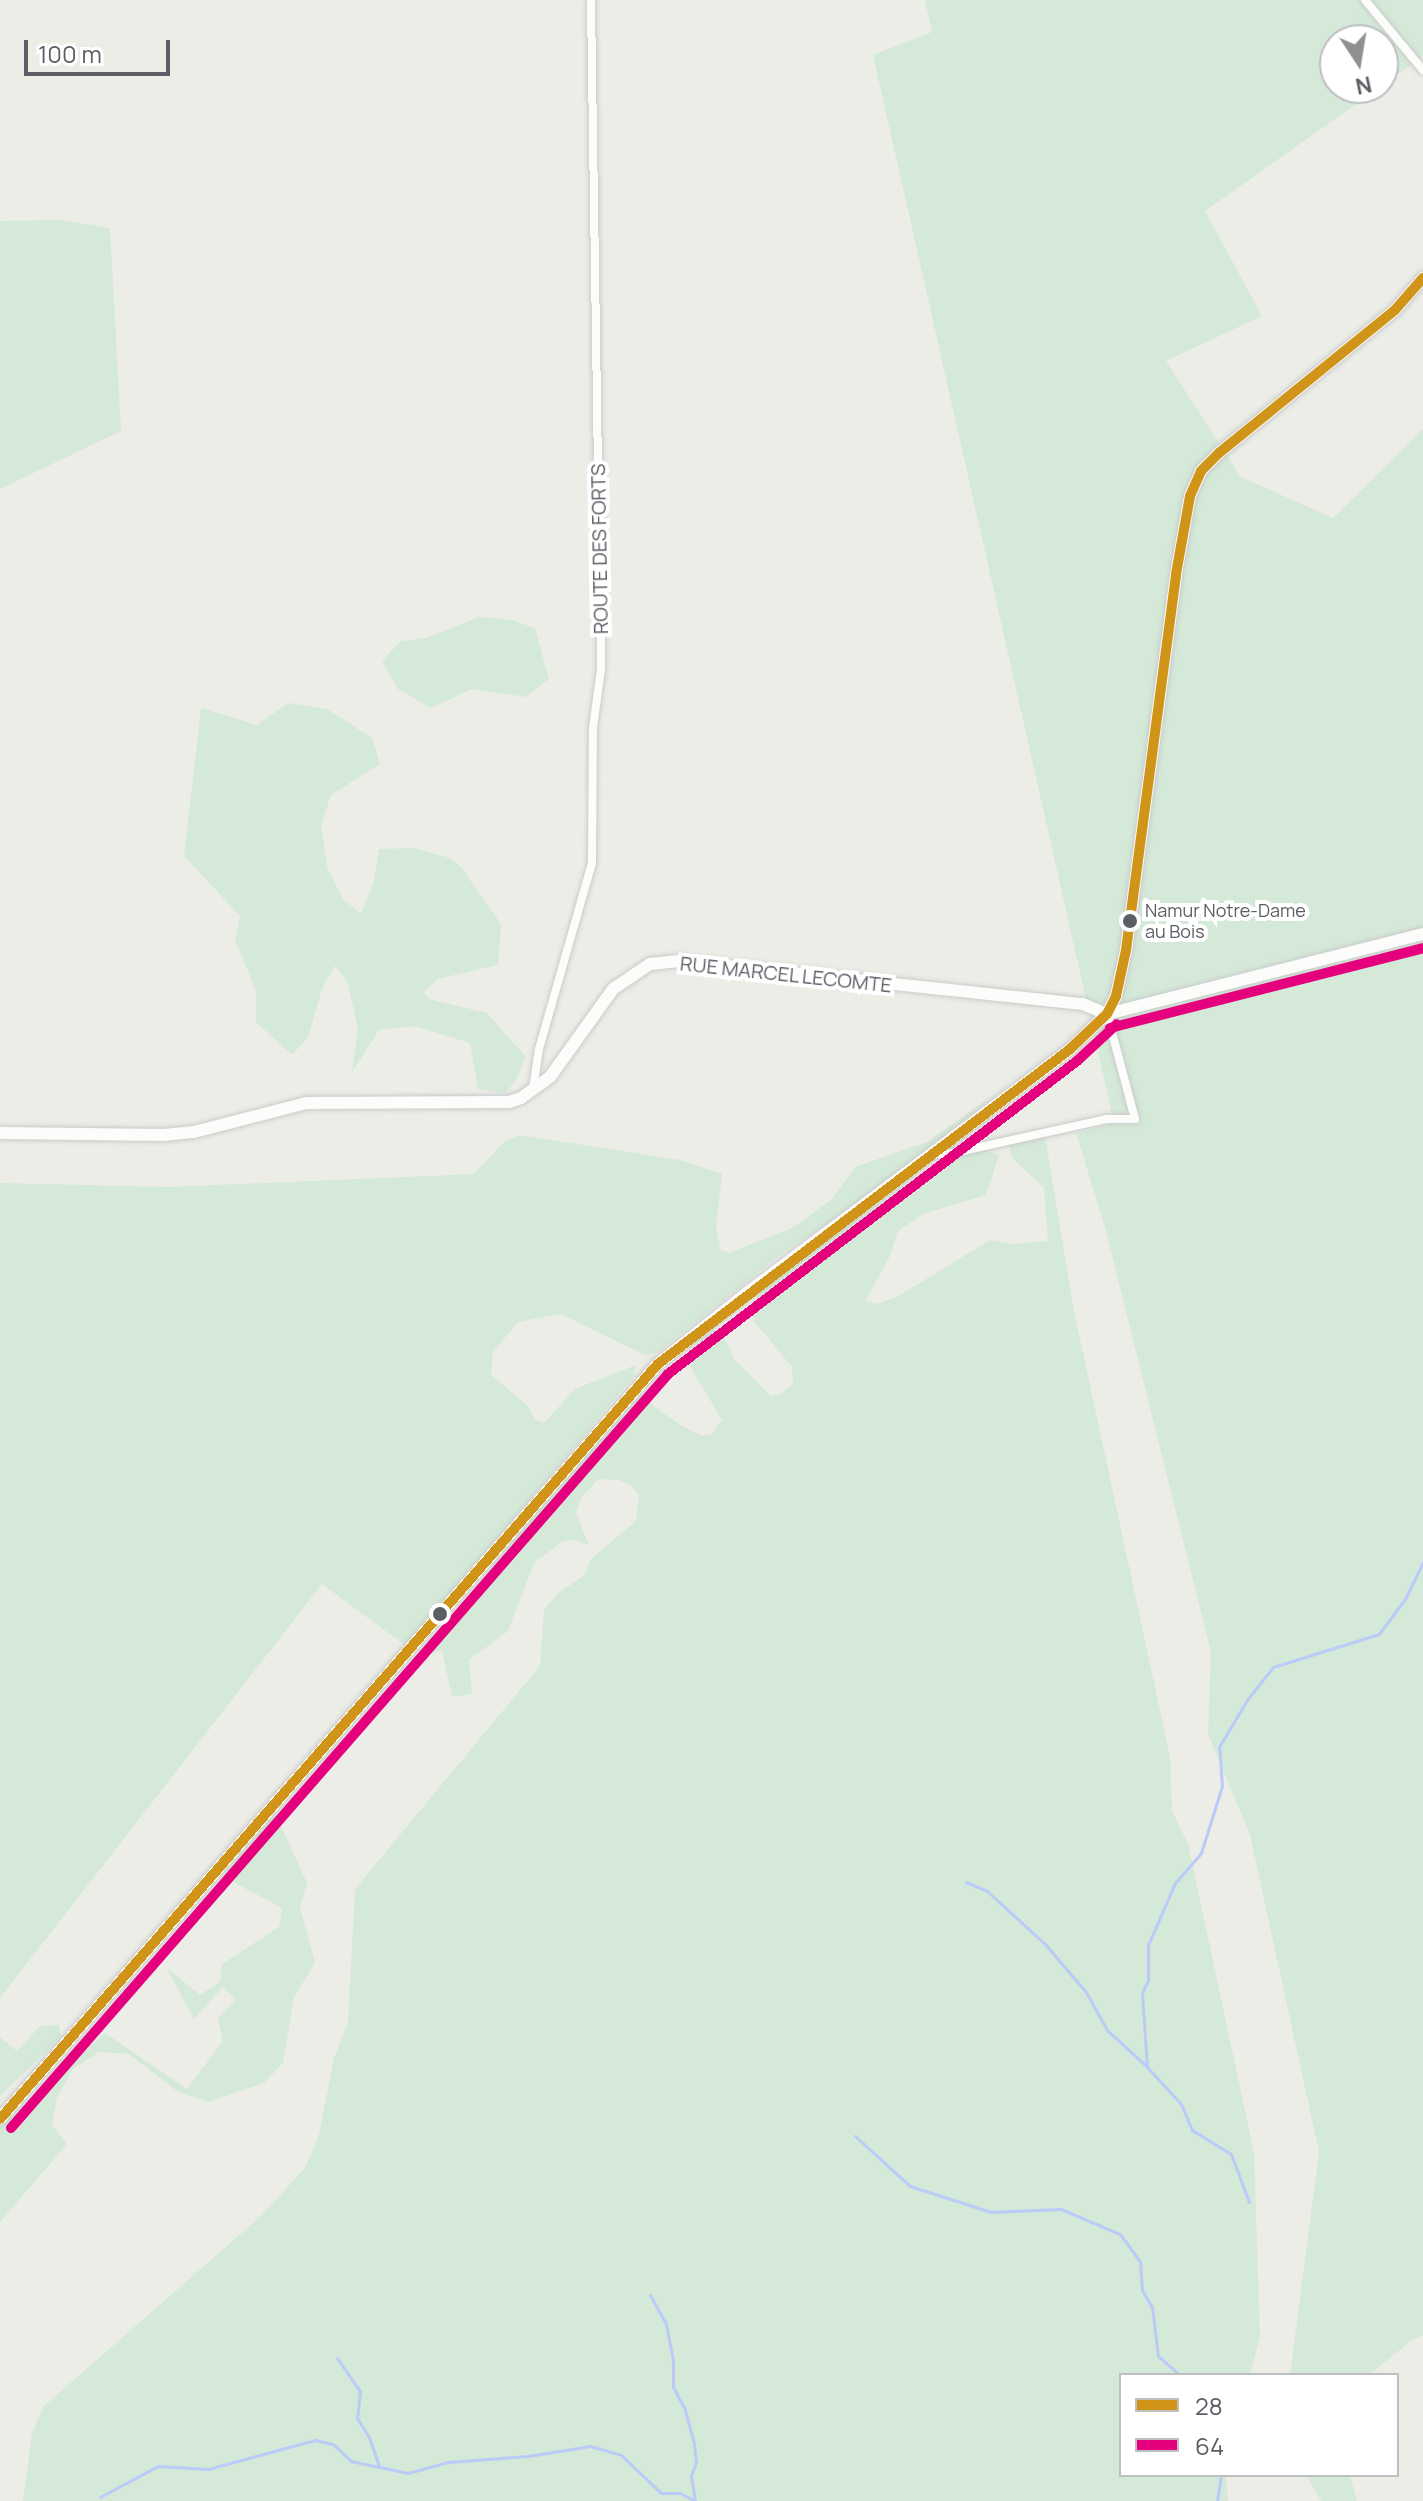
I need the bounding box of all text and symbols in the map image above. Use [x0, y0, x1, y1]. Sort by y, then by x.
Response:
scale bar [28, 24, 174, 74]
north arrow [1319, 24, 1399, 104]
text: 100 m [38, 37, 102, 70]
text: N [1353, 69, 1374, 102]
street label: ROUTE DES FORTS [586, 464, 612, 634]
place label: Namur Notre-Dame au Bois [1145, 900, 1306, 942]
marker: Namur Notre-Dame au Bois [1122, 913, 1138, 929]
street label: RUE MARCEL LECOMTE [678, 951, 894, 997]
unlabelled marker [432, 1606, 448, 1622]
legend [1119, 2373, 1399, 2477]
text: 28 [1195, 2389, 1223, 2422]
text: 64 [1195, 2429, 1224, 2462]

